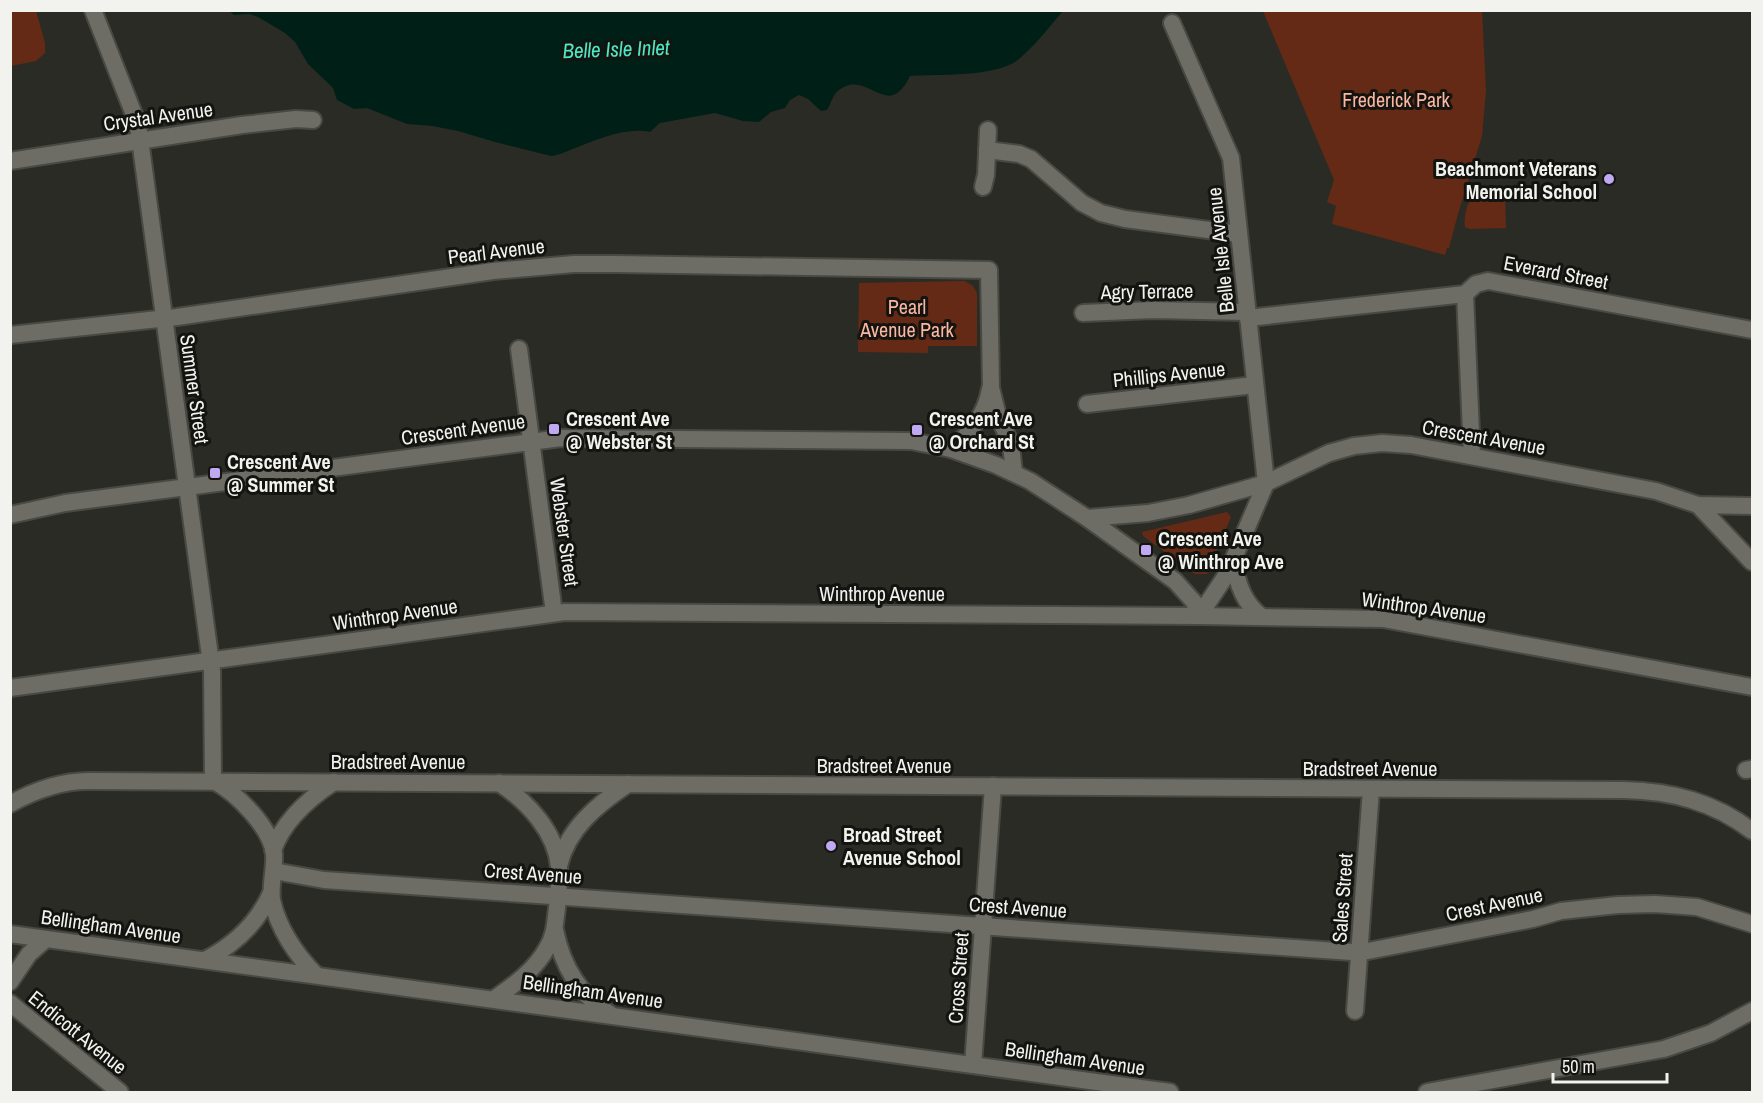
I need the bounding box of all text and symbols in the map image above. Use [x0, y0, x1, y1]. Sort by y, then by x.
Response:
water label: Belle Isle Inlet [562, 33, 671, 65]
park label: Frederick Park [1342, 86, 1451, 113]
street label: Crystal Avenue [102, 95, 214, 137]
place label: Beachmont Veterans Memorial School [1435, 155, 1597, 205]
marker: Beachmont Veterans Memorial School [1602, 172, 1616, 186]
street label: Belle Isle Avenue [1200, 186, 1240, 314]
street label: Pearl Avenue [446, 232, 546, 270]
street label: Everard Street [1502, 249, 1611, 295]
street label: Agry Terrace [1099, 277, 1194, 305]
park label: Pearl Avenue Park [859, 293, 955, 343]
street label: Summer Street [174, 333, 216, 446]
street label: Phillips Avenue [1112, 355, 1226, 393]
place label: Crescent Ave @ Webster St [566, 405, 672, 455]
place label: Crescent Ave @ Orchard St [929, 405, 1035, 455]
street label: Crescent Avenue [399, 407, 527, 451]
street label: Crescent Avenue [1420, 413, 1548, 461]
marker: Crescent Ave @ Webster St [547, 422, 561, 436]
marker: Crescent Ave @ Orchard St [910, 423, 924, 437]
place label: Crescent Ave @ Summer St [227, 448, 335, 498]
marker: Crescent Ave @ Summer St [208, 466, 222, 480]
street label: Webster Street [544, 476, 586, 588]
place label: Crescent Ave @ Winthrop Ave [1158, 525, 1284, 575]
marker: Crescent Ave @ Winthrop Ave [1139, 543, 1153, 557]
street label: Winthrop Avenue [819, 580, 945, 607]
street label: Winthrop Avenue [1360, 585, 1488, 629]
street label: Winthrop Avenue [331, 592, 459, 636]
street label: Bradstreet Avenue [331, 748, 465, 775]
street label: Bradstreet Avenue [817, 752, 951, 779]
street label: Bradstreet Avenue [1303, 755, 1437, 782]
place label: Broad Street Avenue School [843, 821, 961, 871]
marker: Broad Street Avenue School [824, 839, 838, 853]
street label: Sales Street [1325, 852, 1359, 944]
street label: Crest Avenue [483, 856, 583, 890]
street label: Crest Avenue [1443, 881, 1545, 927]
street label: Crest Avenue [968, 890, 1068, 924]
street label: Bellingham Avenue [39, 903, 183, 949]
street label: Cross Street [941, 931, 975, 1024]
street label: Bellingham Avenue [521, 968, 665, 1014]
street label: Endicott Avenue [23, 984, 133, 1080]
street label: Bellingham Avenue [1003, 1035, 1147, 1081]
scale bar [1553, 1046, 1667, 1084]
text: 50 m [1562, 1054, 1595, 1079]

